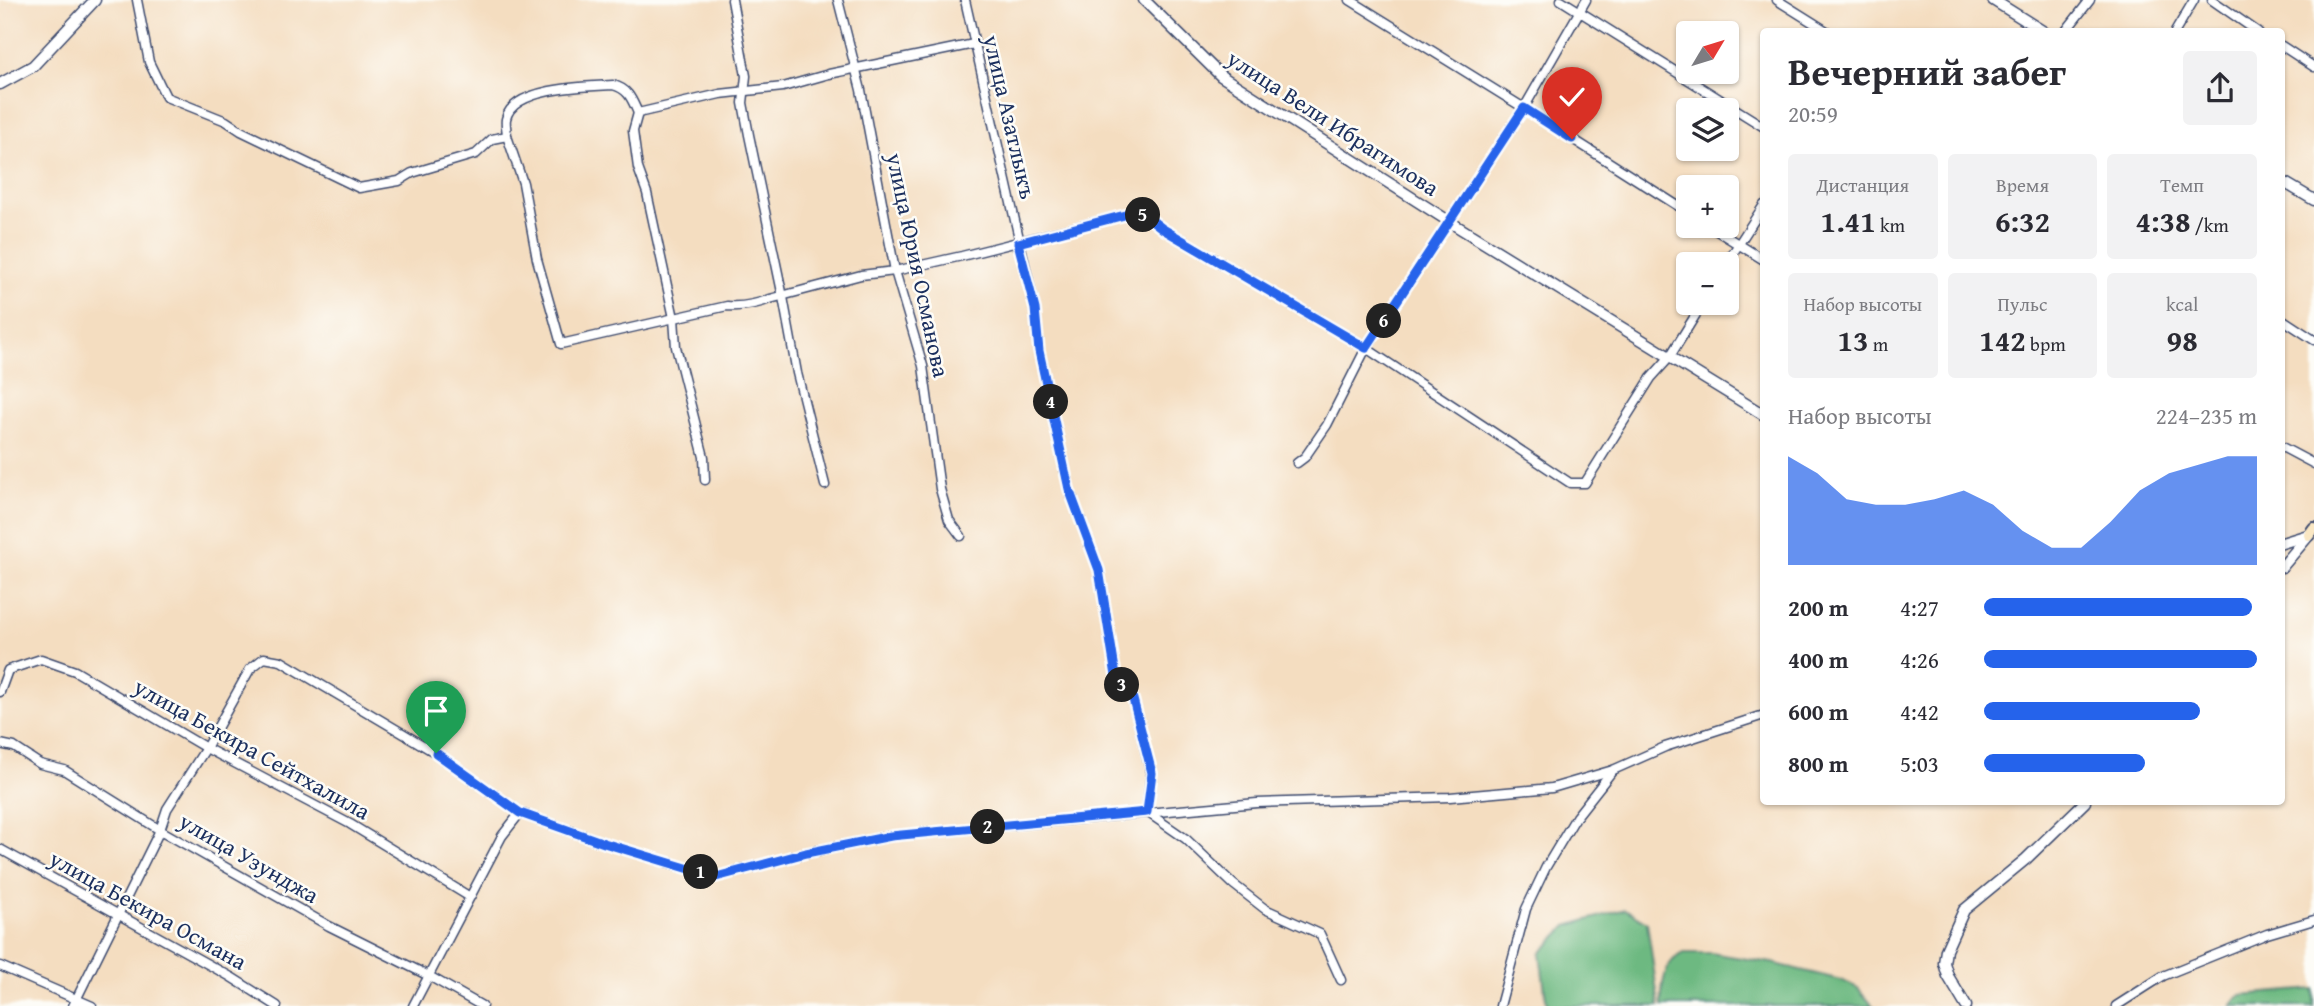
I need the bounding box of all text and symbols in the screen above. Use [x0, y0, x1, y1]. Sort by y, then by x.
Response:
north arrow [1676, 21, 1740, 84]
map controls [1676, 21, 1739, 315]
street label: улица Азатлыкъ [975, 31, 1045, 202]
street label: улица Вели Ибрагимова [1220, 41, 1446, 204]
text: Вечерний забег [1788, 43, 2066, 99]
button: share [2183, 51, 2257, 125]
pin [1542, 67, 1602, 139]
icon: check [1553, 78, 1591, 116]
text: 20:59 [1788, 97, 1838, 130]
button: layers [1676, 98, 1739, 161]
street label: улица Юрия Османова [878, 149, 958, 380]
text: Дистанция [1816, 171, 1909, 199]
text: Время [1996, 171, 2049, 199]
text: Темп [2160, 171, 2204, 199]
button: + [1676, 175, 1739, 238]
pin: 5 [1126, 198, 1160, 232]
text: 1.41 [1821, 199, 1876, 243]
text: 6:32 [1995, 199, 2050, 243]
text: 4:38 [2135, 199, 2191, 243]
text: 5 [1138, 200, 1147, 228]
text: km [1876, 211, 1905, 239]
text: /km [2191, 211, 2229, 239]
button: − [1676, 252, 1739, 315]
text: Набор высоты [1803, 290, 1922, 318]
text: Пульс [1998, 290, 2047, 318]
text: kcal [2166, 290, 2198, 318]
pin: 6 [1366, 304, 1402, 338]
text: 6 [1379, 306, 1388, 334]
text: 13 [1837, 318, 1869, 362]
text: 142 [1979, 318, 2026, 362]
text: 98 [2167, 318, 2198, 362]
text: m [1869, 330, 1888, 358]
text: bpm [2026, 330, 2066, 358]
pin: 4 [1034, 384, 1068, 420]
text: 4 [1046, 387, 1055, 415]
text: Набор высоты [1788, 399, 1932, 432]
text: 224–235 m [2156, 399, 2257, 432]
text: 200 m [1788, 591, 1849, 624]
text: 4:27 [1900, 591, 1939, 624]
text: 400 m [1788, 643, 1849, 676]
text: 4:26 [1900, 643, 1939, 676]
pin: 3 [1104, 668, 1140, 702]
street label: улица Бекира Сейтхалила [127, 669, 377, 827]
text: 3 [1117, 670, 1126, 698]
pin [406, 681, 466, 753]
icon: arrive [417, 692, 455, 730]
text: 600 m [1788, 695, 1849, 728]
text: 4:42 [1900, 695, 1939, 728]
text: 800 m [1788, 747, 1849, 780]
text: 5:03 [1900, 747, 1939, 780]
street label: улица Узунджа [172, 804, 325, 911]
pin: 2 [970, 810, 1006, 844]
text: 2 [983, 812, 992, 840]
street label: улица Бекира Османа [43, 841, 253, 978]
pin: 1 [684, 854, 718, 890]
text: 1 [696, 857, 705, 885]

